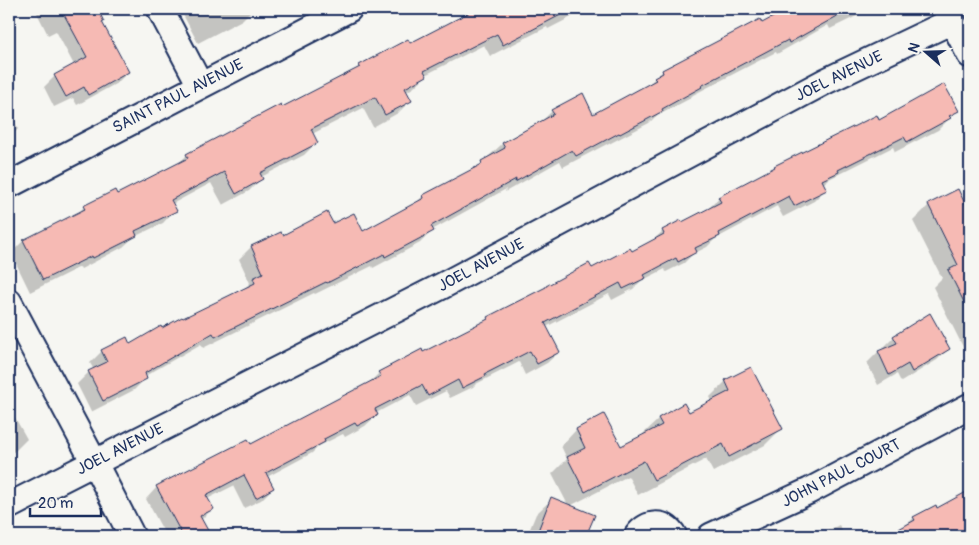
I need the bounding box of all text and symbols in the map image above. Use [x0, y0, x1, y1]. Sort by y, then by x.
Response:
north arrow [902, 28, 952, 78]
text: N [905, 40, 924, 55]
street label: JOEL AVENUE [792, 46, 886, 106]
street label: SAINT PAUL AVENUE [109, 54, 247, 138]
street label: JOEL AVENUE [434, 234, 528, 296]
street label: JOEL AVENUE [73, 419, 167, 479]
street label: JOHN PAUL COURT [778, 434, 904, 512]
scale bar [30, 485, 101, 517]
text: 20 m [38, 494, 73, 513]

